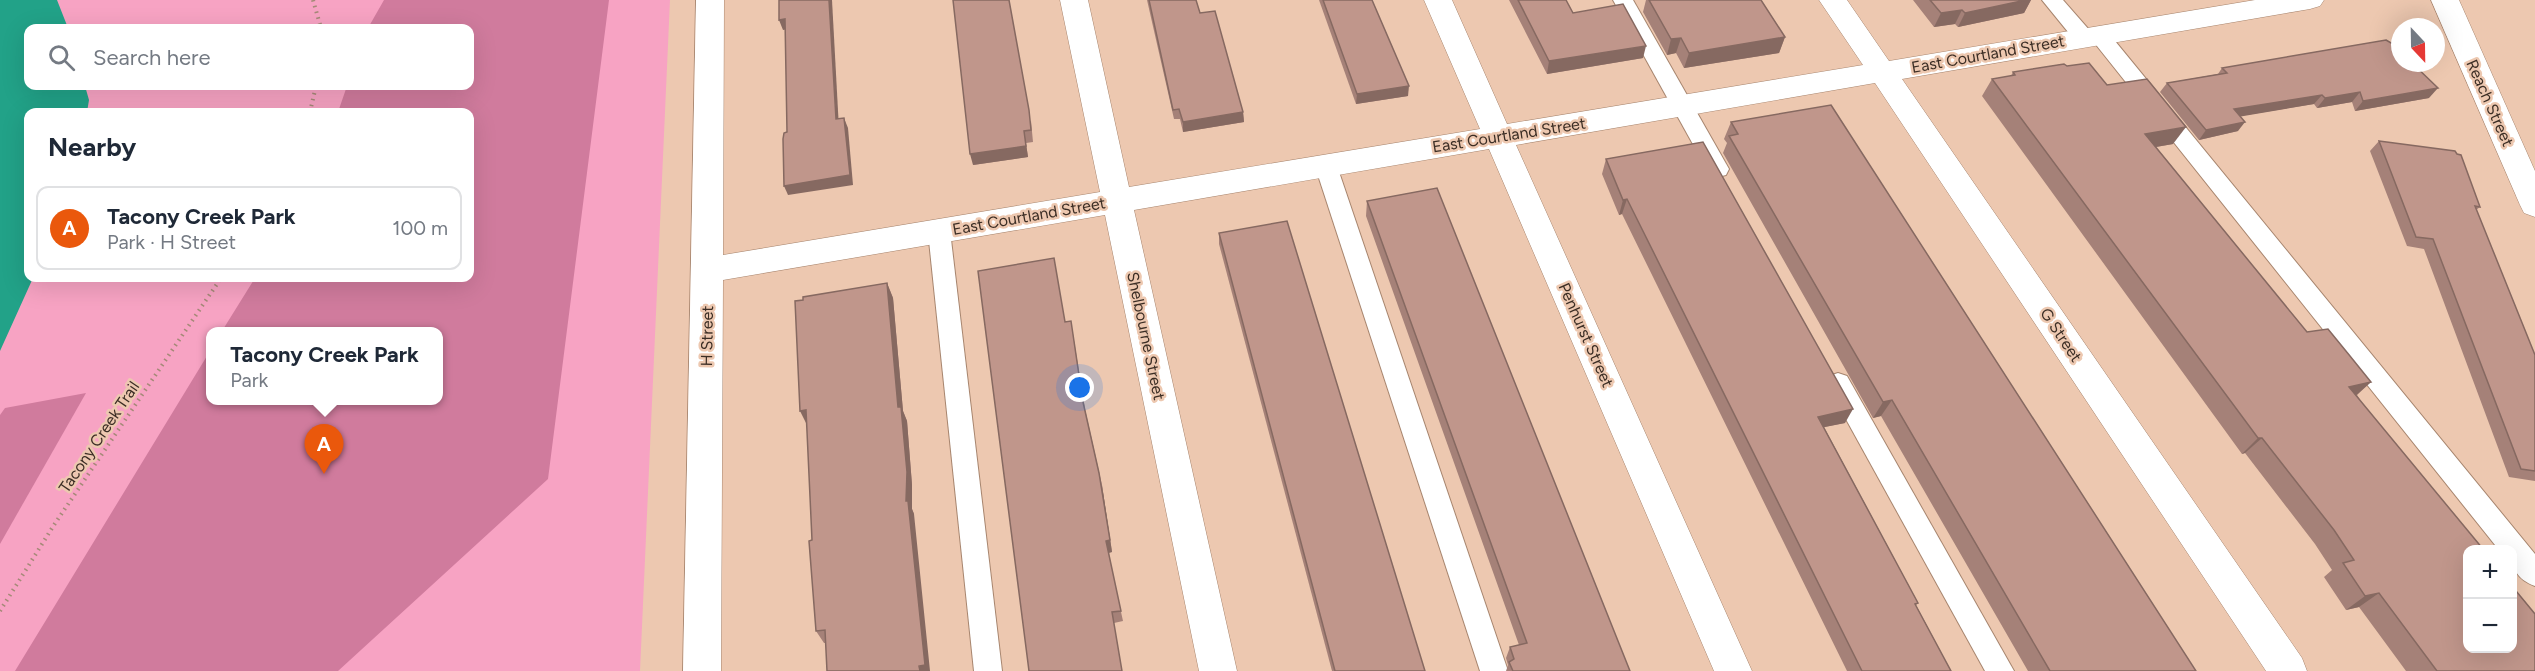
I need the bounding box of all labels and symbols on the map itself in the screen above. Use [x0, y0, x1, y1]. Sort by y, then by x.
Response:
north arrow [2391, 18, 2445, 72]
street label: East Courtland Street [1910, 31, 2066, 77]
street label: Reach Street [2462, 57, 2518, 149]
street label: East Courtland Street [1431, 113, 1587, 157]
street label: East Courtland Street [951, 193, 1107, 239]
street label: Shelbourne Street [1123, 270, 1169, 402]
street label: Penhurst Street [1554, 280, 1618, 390]
street label: G Street [2036, 304, 2086, 366]
street label: H Street [697, 305, 717, 367]
your location [1065, 373, 1094, 402]
street label: Tacony Creek Trail [55, 378, 143, 496]
pin: A [304, 424, 344, 474]

